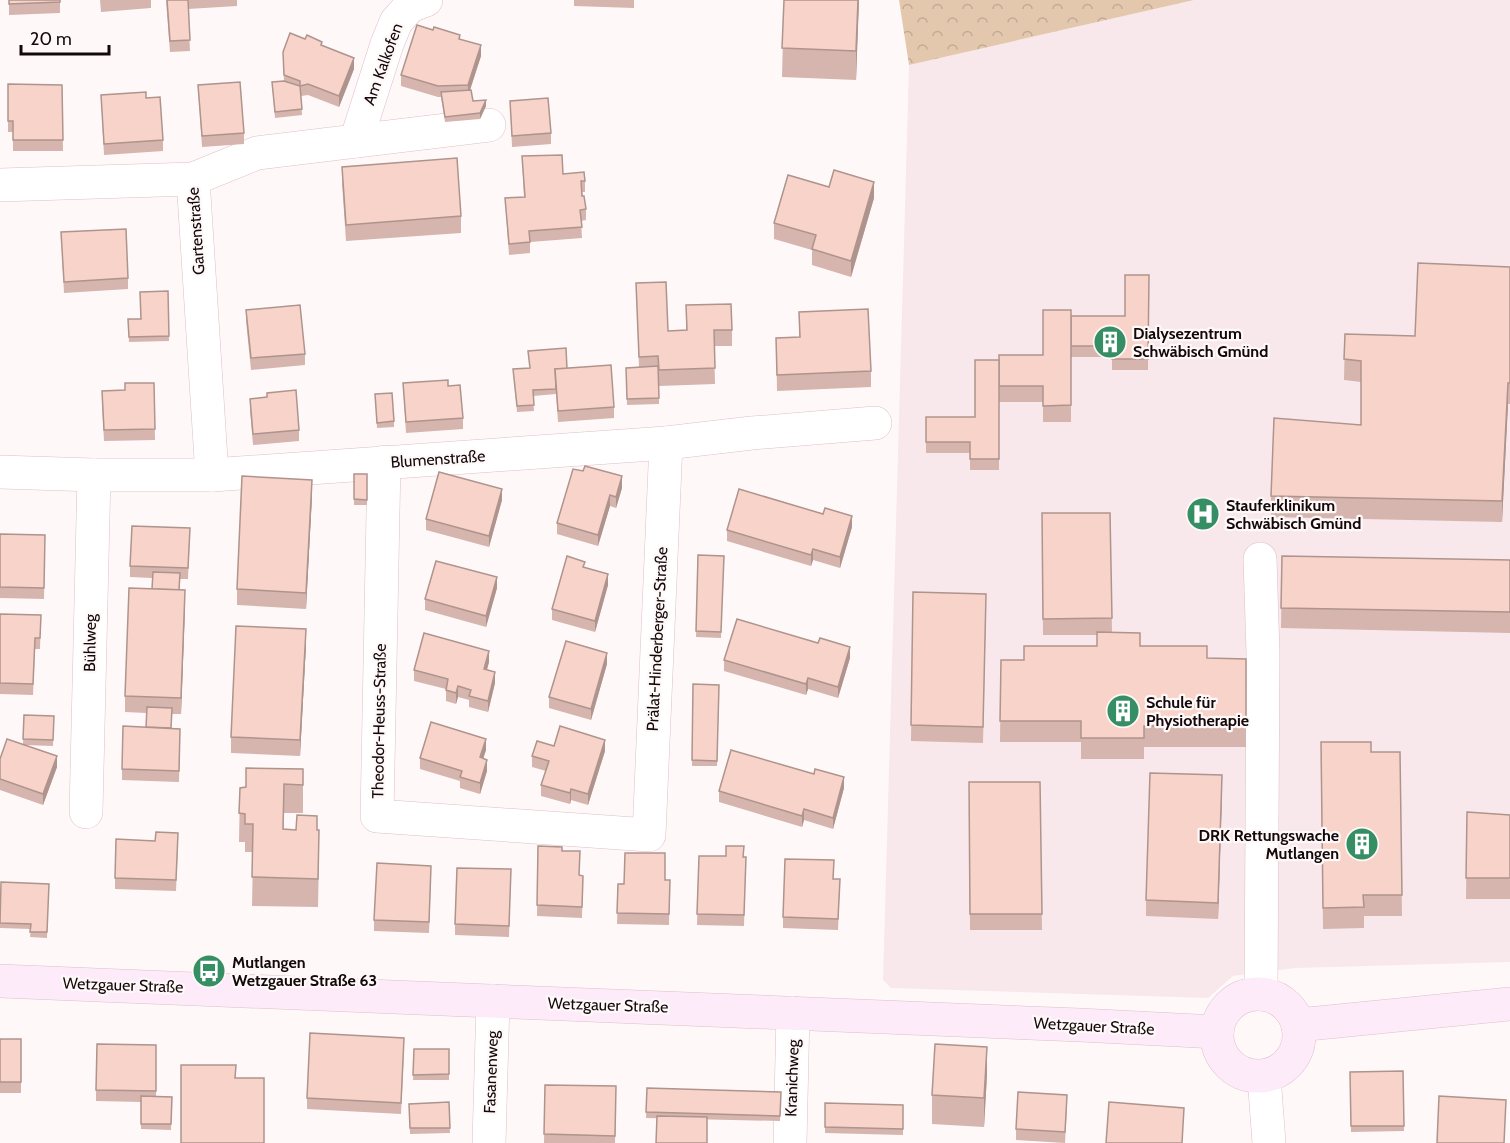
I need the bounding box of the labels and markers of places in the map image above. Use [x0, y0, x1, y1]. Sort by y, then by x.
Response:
building icon: Dialysezentrum Schwäbisch Gmünd [1092, 324, 1128, 360]
place label: Dialysezentrum Schwäbisch Gmünd [1133, 324, 1268, 361]
hospital icon: Stauferklinikum Schwäbisch Gmünd [1185, 496, 1221, 532]
place label: Stauferklinikum Schwäbisch Gmünd [1226, 496, 1361, 533]
building icon: Schule für Physiotherapie [1105, 693, 1141, 729]
place label: Schule für Physiotherapie [1146, 693, 1249, 730]
place label: DRK Rettungswache Mutlangen [1199, 826, 1339, 863]
building icon: DRK Rettungswache Mutlangen [1344, 826, 1380, 862]
bus stop icon: Mutlangen Wetzgauer Straße 63 [191, 953, 227, 989]
place label: Mutlangen Wetzgauer Straße 63 [232, 953, 377, 990]

